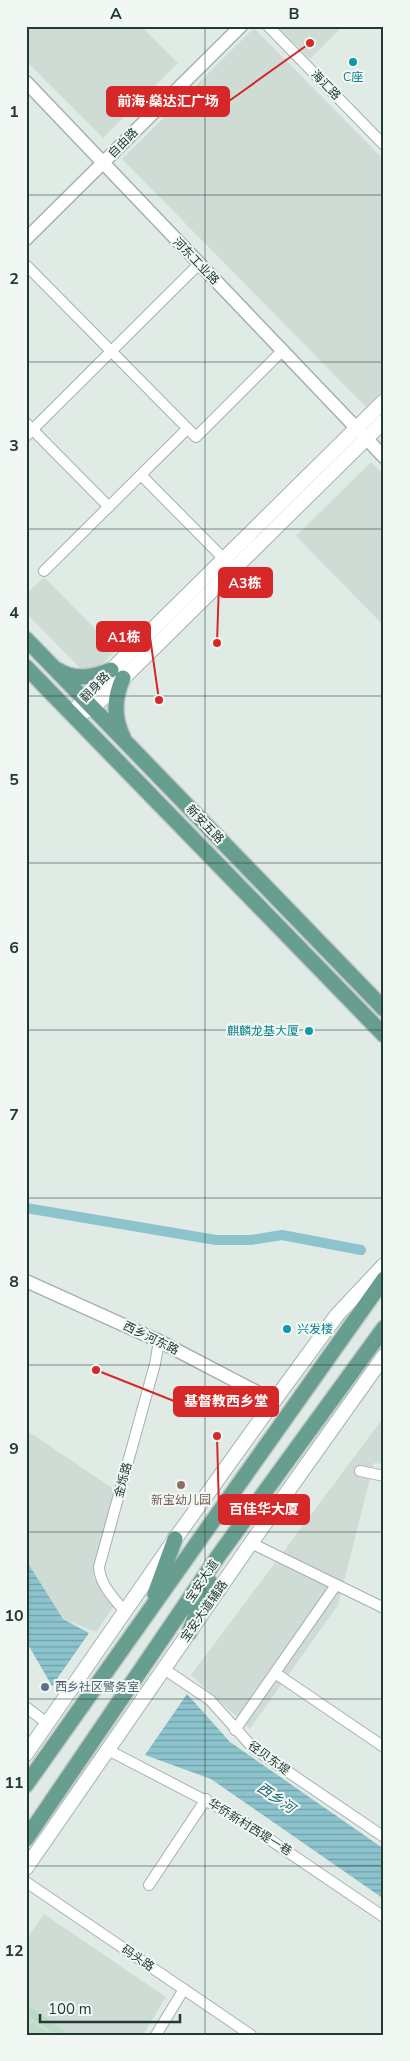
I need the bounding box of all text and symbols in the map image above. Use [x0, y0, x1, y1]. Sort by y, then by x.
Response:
text: A [110, 3, 122, 25]
text: B [288, 3, 300, 25]
marker: C座 [347, 56, 359, 68]
street label: 海汇路 [308, 66, 344, 104]
place label: C座 [343, 69, 363, 85]
callout: 前海·燊达汇广场 [107, 87, 229, 116]
text: 前海·燊达汇广场 [117, 92, 219, 111]
text: 1 [9, 101, 19, 123]
street label: 自由路 [105, 125, 141, 161]
street label: 河东工业路 [169, 234, 223, 288]
text: 2 [9, 268, 19, 290]
text: 3 [9, 435, 19, 457]
callout: A3栋 [219, 568, 272, 597]
text: A3栋 [229, 574, 261, 593]
text: 4 [9, 602, 19, 624]
callout: A1栋 [97, 622, 150, 651]
text: A1栋 [108, 628, 140, 647]
street label: 翻身路 [77, 668, 113, 706]
text: 5 [9, 769, 19, 791]
street label: 新安五路 [183, 801, 227, 847]
text: 6 [9, 937, 19, 959]
place label: 麒麟龙基大厦 [227, 1023, 299, 1039]
marker: 麒麟龙基大厦 [303, 1025, 315, 1037]
text: 7 [9, 1104, 19, 1126]
text: 8 [9, 1271, 19, 1293]
street label: 西乡河东路 [121, 1318, 181, 1358]
place label: 兴发楼 [297, 1321, 333, 1337]
marker: 兴发楼 [281, 1323, 293, 1335]
callout: 基督教西乡堂 [174, 1387, 278, 1416]
text: 基督教西乡堂 [184, 1392, 268, 1411]
text: 9 [9, 1438, 19, 1460]
street label: 金烁路 [111, 1461, 135, 1499]
marker: 新宝幼儿园 [175, 1479, 187, 1491]
place label: 新宝幼儿园 [151, 1492, 211, 1508]
callout: 百佳华大厦 [219, 1495, 309, 1524]
text: 百佳华大厦 [229, 1500, 299, 1519]
street label: 宝安大道 [182, 1557, 222, 1605]
street label: 宝安大道辅路 [177, 1577, 231, 1645]
text: 10 [4, 1605, 24, 1627]
place label: 西乡社区警务室 [55, 1679, 139, 1695]
marker: 西乡社区警务室 [39, 1681, 51, 1693]
street label: 径贝东堤 [245, 1737, 293, 1779]
text: 11 [4, 1772, 24, 1794]
water label: 西乡河 [253, 1778, 301, 1820]
street label: 华侨新村西堤一巷 [205, 1795, 295, 1859]
text: 12 [4, 1940, 24, 1962]
street label: 码头路 [119, 1941, 157, 1975]
scale bar [40, 1991, 180, 2023]
text: 100 m [48, 1999, 92, 2019]

